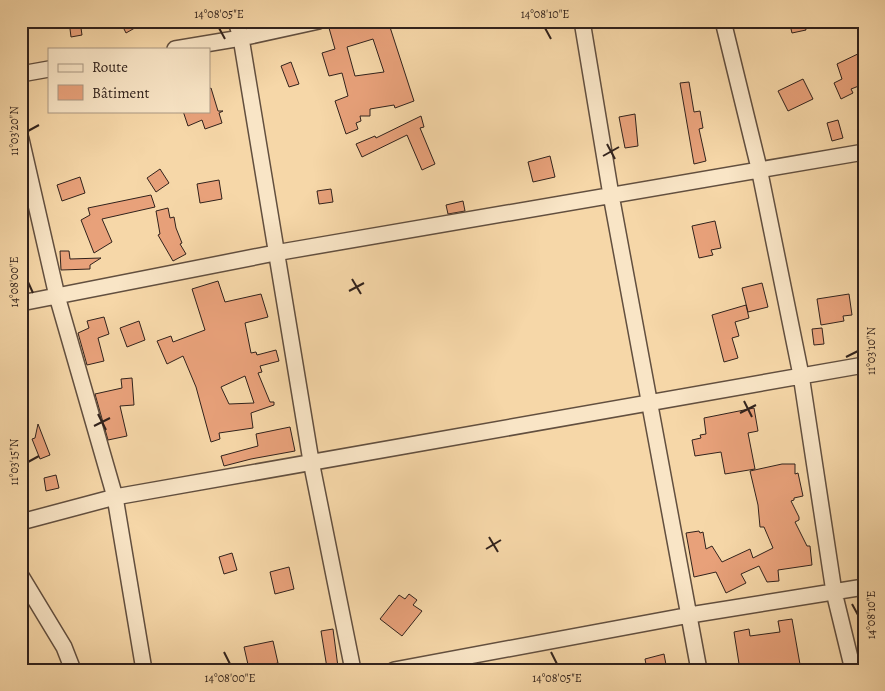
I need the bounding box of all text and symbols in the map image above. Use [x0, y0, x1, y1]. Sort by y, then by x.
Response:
text: 14°08'05"E [194, 6, 244, 22]
text: 14°08'10"E [521, 6, 569, 22]
legend [48, 48, 210, 112]
text: Route [92, 57, 128, 77]
text: Bâtiment [92, 83, 150, 103]
text: 11°03'20"N [6, 106, 22, 156]
text: 14°08'00"E [6, 257, 22, 307]
text: 11°03'10"N [863, 327, 879, 375]
text: 11°03'15"N [6, 438, 22, 485]
text: 14°08'10"E [863, 591, 879, 639]
text: 14°08'00"E [205, 670, 255, 686]
text: 14°08'05"E [532, 670, 582, 686]

